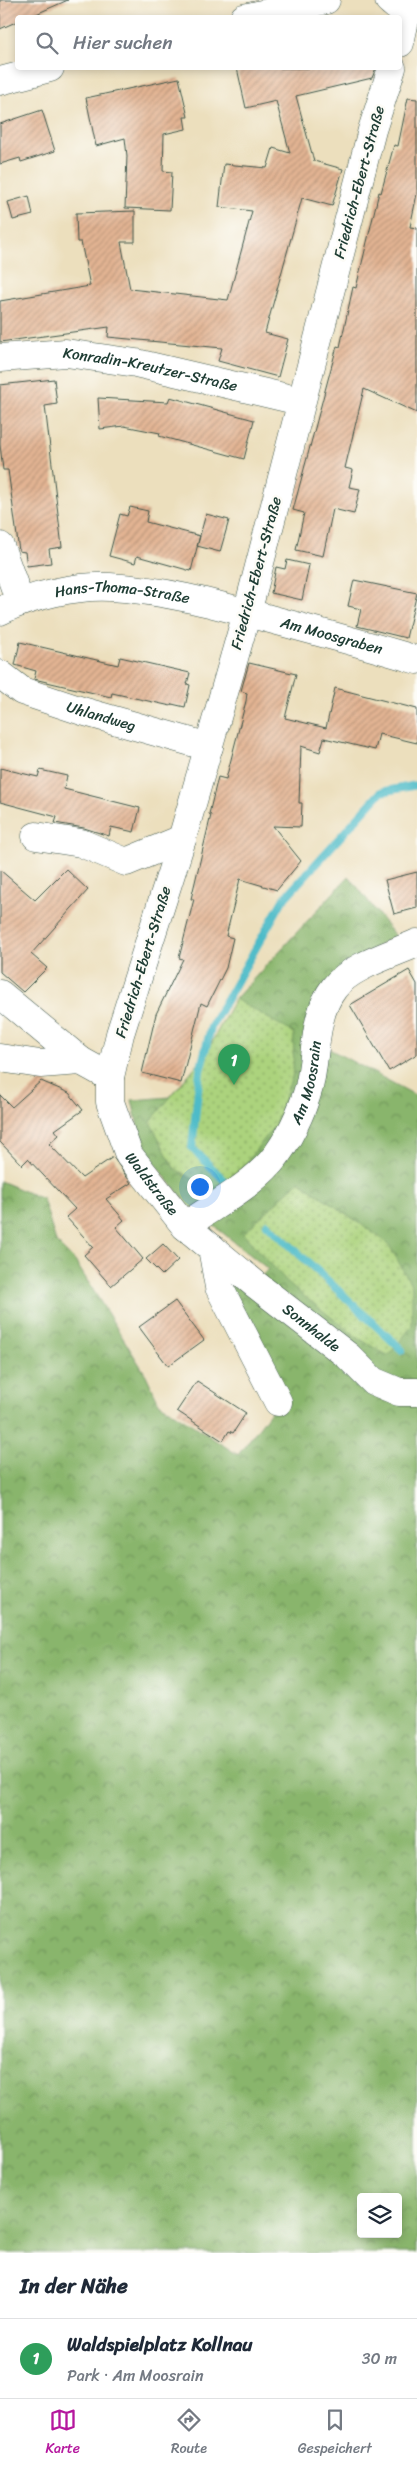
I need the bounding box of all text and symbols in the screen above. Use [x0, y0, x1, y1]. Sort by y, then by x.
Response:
search box [15, 15, 402, 70]
text: Hier suchen [73, 26, 173, 59]
icon: search [33, 29, 61, 57]
street label: Friedrich-Ebert-Straße [326, 102, 392, 261]
street label: Konradin-Kreutzer-Straße [61, 340, 240, 399]
street label: Friedrich-Ebert-Straße [223, 493, 289, 652]
street label: Hans-Thoma-Straße [52, 574, 192, 611]
street label: Am Moosgraben [277, 609, 386, 662]
street label: Uhlandweg [63, 694, 139, 739]
street label: Friedrich-Ebert-Straße [108, 883, 179, 1041]
street label: Am Moosrain [283, 1039, 329, 1130]
pin: 1 [218, 1044, 250, 1085]
street label: Waldstraße [118, 1146, 185, 1221]
your location [187, 1174, 213, 1200]
street label: Sonnhalde [277, 1297, 346, 1359]
map controls [357, 2193, 402, 2238]
button: layers [357, 2193, 402, 2238]
text: In der Nähe [20, 2267, 128, 2305]
text: Waldspielplatz Kollnau [67, 2328, 252, 2361]
text: 1 [33, 2344, 39, 2373]
text: 30 m [362, 2344, 397, 2373]
text: Park · Am Moosrain [67, 2361, 204, 2390]
tab: Karte [45, 2406, 80, 2461]
tab: Route [171, 2406, 207, 2461]
tab: Gespeichert [298, 2406, 372, 2461]

